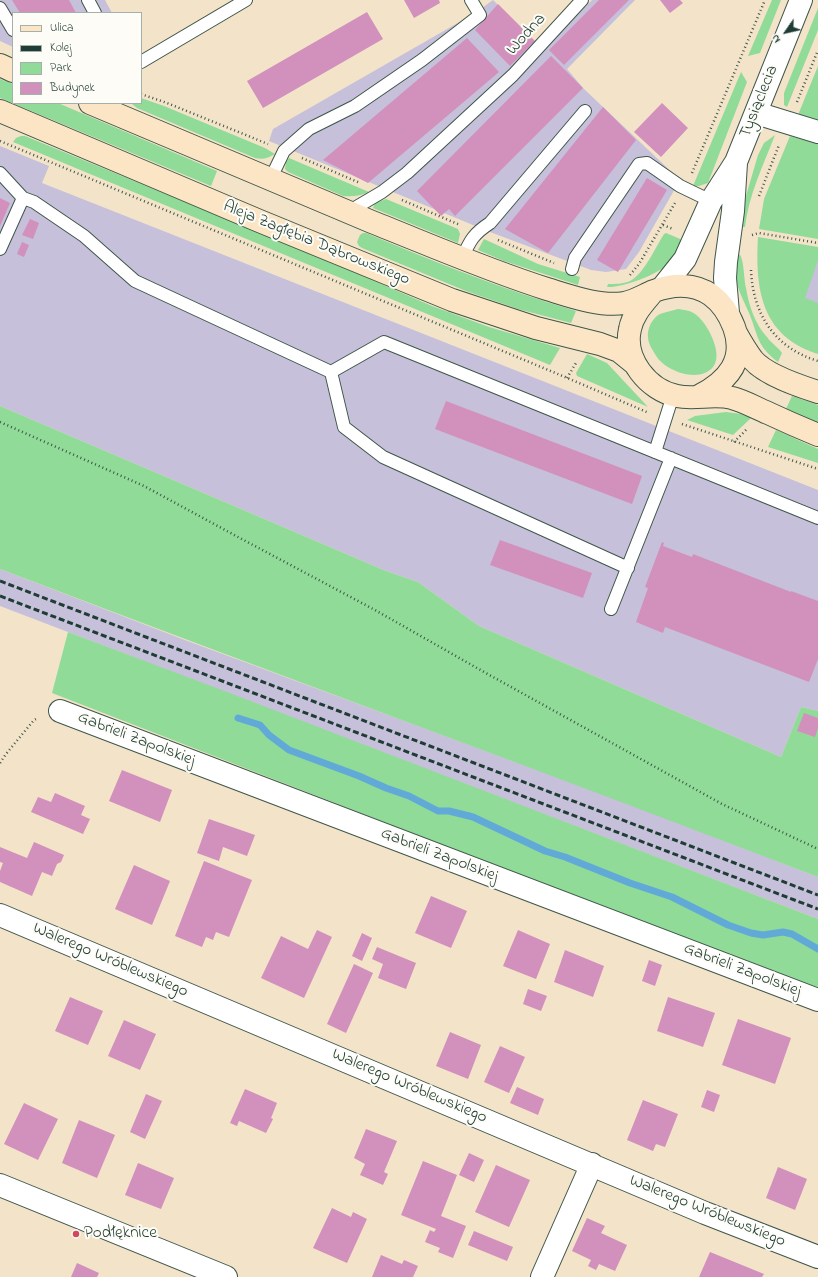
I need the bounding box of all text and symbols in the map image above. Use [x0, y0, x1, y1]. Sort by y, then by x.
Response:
street label: Wodna [503, 10, 551, 60]
legend [12, 12, 142, 104]
north arrow [766, 12, 806, 52]
text: Ulica [50, 19, 74, 37]
text: N [767, 31, 785, 46]
text: Kolej [50, 39, 72, 57]
text: Park [50, 59, 72, 77]
street label: Tysiąclecia [736, 63, 784, 141]
text: Budynek [50, 79, 95, 97]
street label: Aleja Zagłębia Dąbrowskiego [220, 197, 412, 291]
street label: Gabrieli Zapolskiej [74, 708, 198, 772]
street label: Gabrieli Zapolskiej [377, 824, 501, 888]
street label: Walerego Wróblewskiego [29, 919, 191, 1003]
street label: Gabrieli Zapolskiej [680, 939, 804, 1003]
street label: Walerego Wróblewskiego [328, 1045, 490, 1129]
street label: Walerego Wróblewskiego [626, 1171, 788, 1253]
place label: Podłęknice [84, 1224, 157, 1244]
marker: Podłęknice [71, 1229, 81, 1239]

